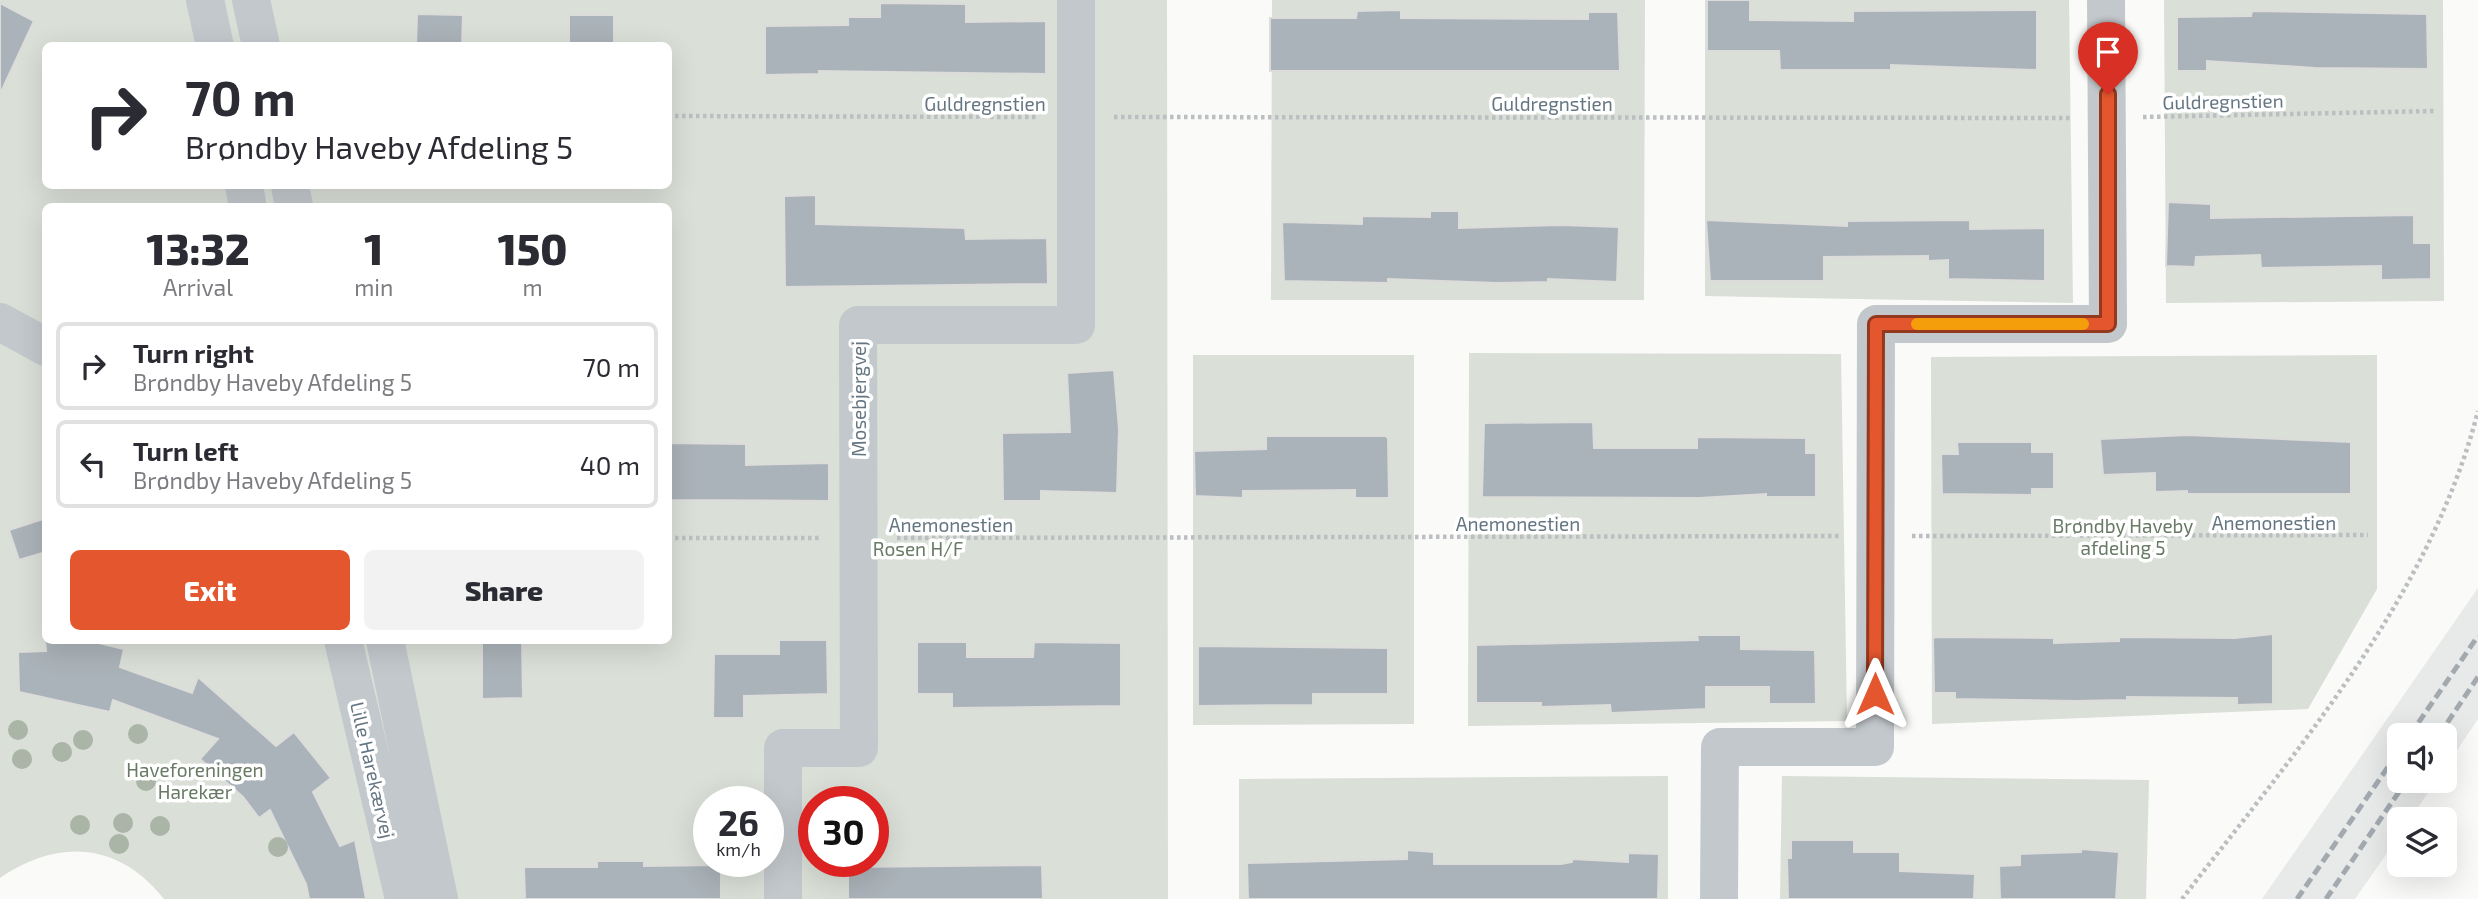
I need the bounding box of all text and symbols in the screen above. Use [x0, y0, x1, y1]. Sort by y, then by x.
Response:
pin [2078, 22, 2138, 94]
icon: arrive [2089, 33, 2127, 71]
text: 70 m [185, 67, 296, 126]
icon: right [70, 70, 161, 161]
street label: Guldregnstien [2162, 88, 2284, 114]
street label: Guldregnstien [924, 92, 1046, 115]
street label: Guldregnstien [1491, 92, 1613, 115]
text: Brøndby Haveby Afdeling 5 [185, 127, 573, 165]
text: 13:32 [146, 223, 250, 273]
text: 1 [364, 223, 383, 273]
text: 150 [498, 223, 567, 273]
text: Arrival [163, 273, 233, 301]
text: min [354, 273, 393, 301]
text: m [523, 273, 543, 301]
text: Turn right [133, 337, 254, 368]
street label: Mosebjergvej [847, 341, 870, 457]
icon: right [74, 347, 112, 385]
text: 70 m [582, 351, 640, 382]
text: Brøndby Haveby Afdeling 5 [133, 368, 412, 396]
text: Turn left [133, 435, 239, 466]
icon: left [74, 445, 112, 483]
text: 40 m [580, 449, 640, 480]
text: Brøndby Haveby Afdeling 5 [133, 466, 412, 494]
street label: Anemonestien [2212, 511, 2336, 534]
street label: Anemonestien [1456, 512, 1580, 535]
street label: Anemonestien [889, 513, 1013, 536]
park label: Brøndby Haveby afdeling 5 [2053, 514, 2193, 559]
park label: Rosen H/F [873, 537, 963, 560]
button: Exit [70, 550, 350, 630]
button: Share [364, 550, 644, 630]
position arrow [1838, 657, 1912, 731]
street label: Lille Harekærvej [346, 699, 400, 841]
map controls [2387, 723, 2457, 877]
button: sound [2387, 723, 2457, 793]
park label: Haveforeningen Harekær [126, 758, 264, 803]
speed limit sign: 30 [798, 786, 889, 877]
text: 26 [718, 801, 759, 843]
button: layers [2387, 807, 2457, 877]
text: km/h [716, 838, 761, 860]

